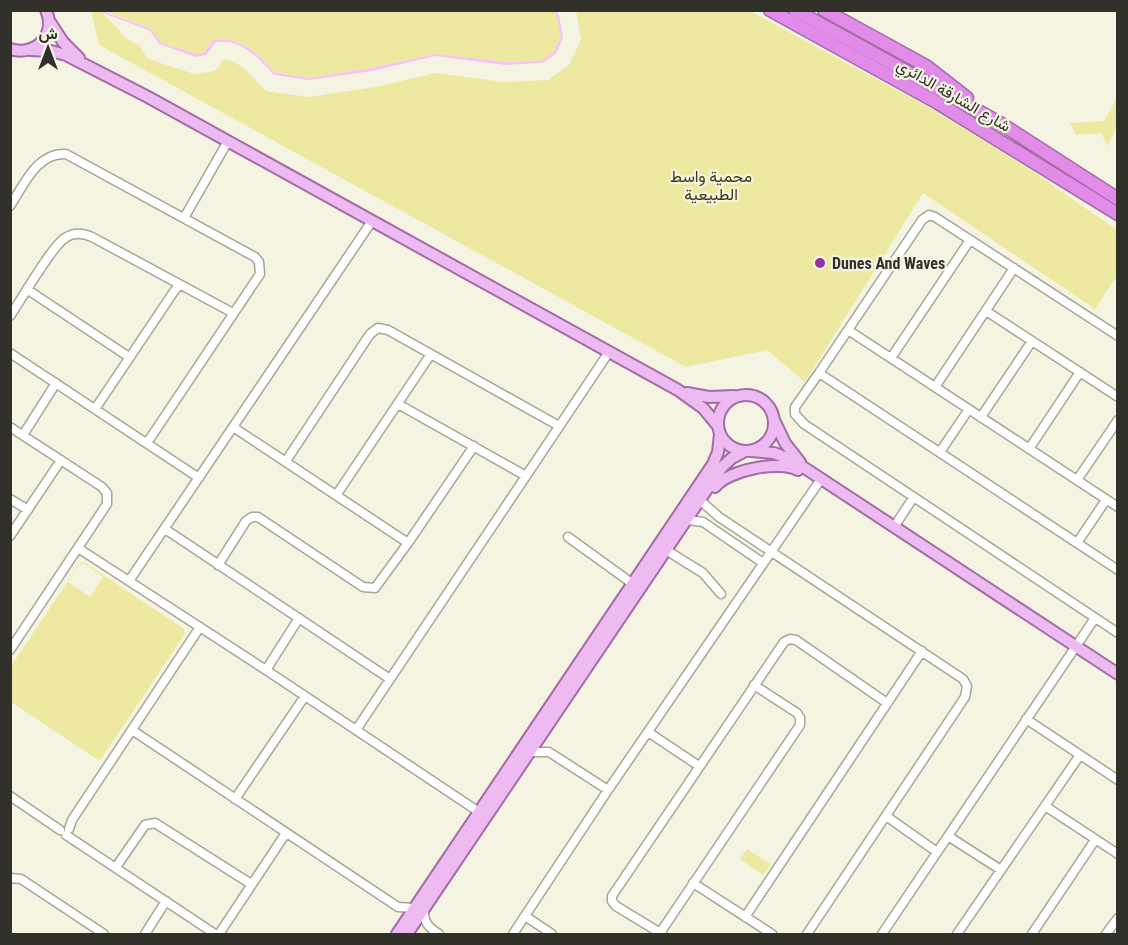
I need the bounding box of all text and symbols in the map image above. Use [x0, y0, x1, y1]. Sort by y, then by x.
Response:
north arrow [18, 18, 78, 78]
text: ش [38, 24, 58, 43]
street label: شارع الشارقة الدائري [891, 55, 1014, 139]
park label: محمية واسط الطبيعية [670, 167, 752, 204]
place label: Dunes And Waves [832, 254, 945, 273]
marker: Dunes And Waves [813, 256, 827, 270]

